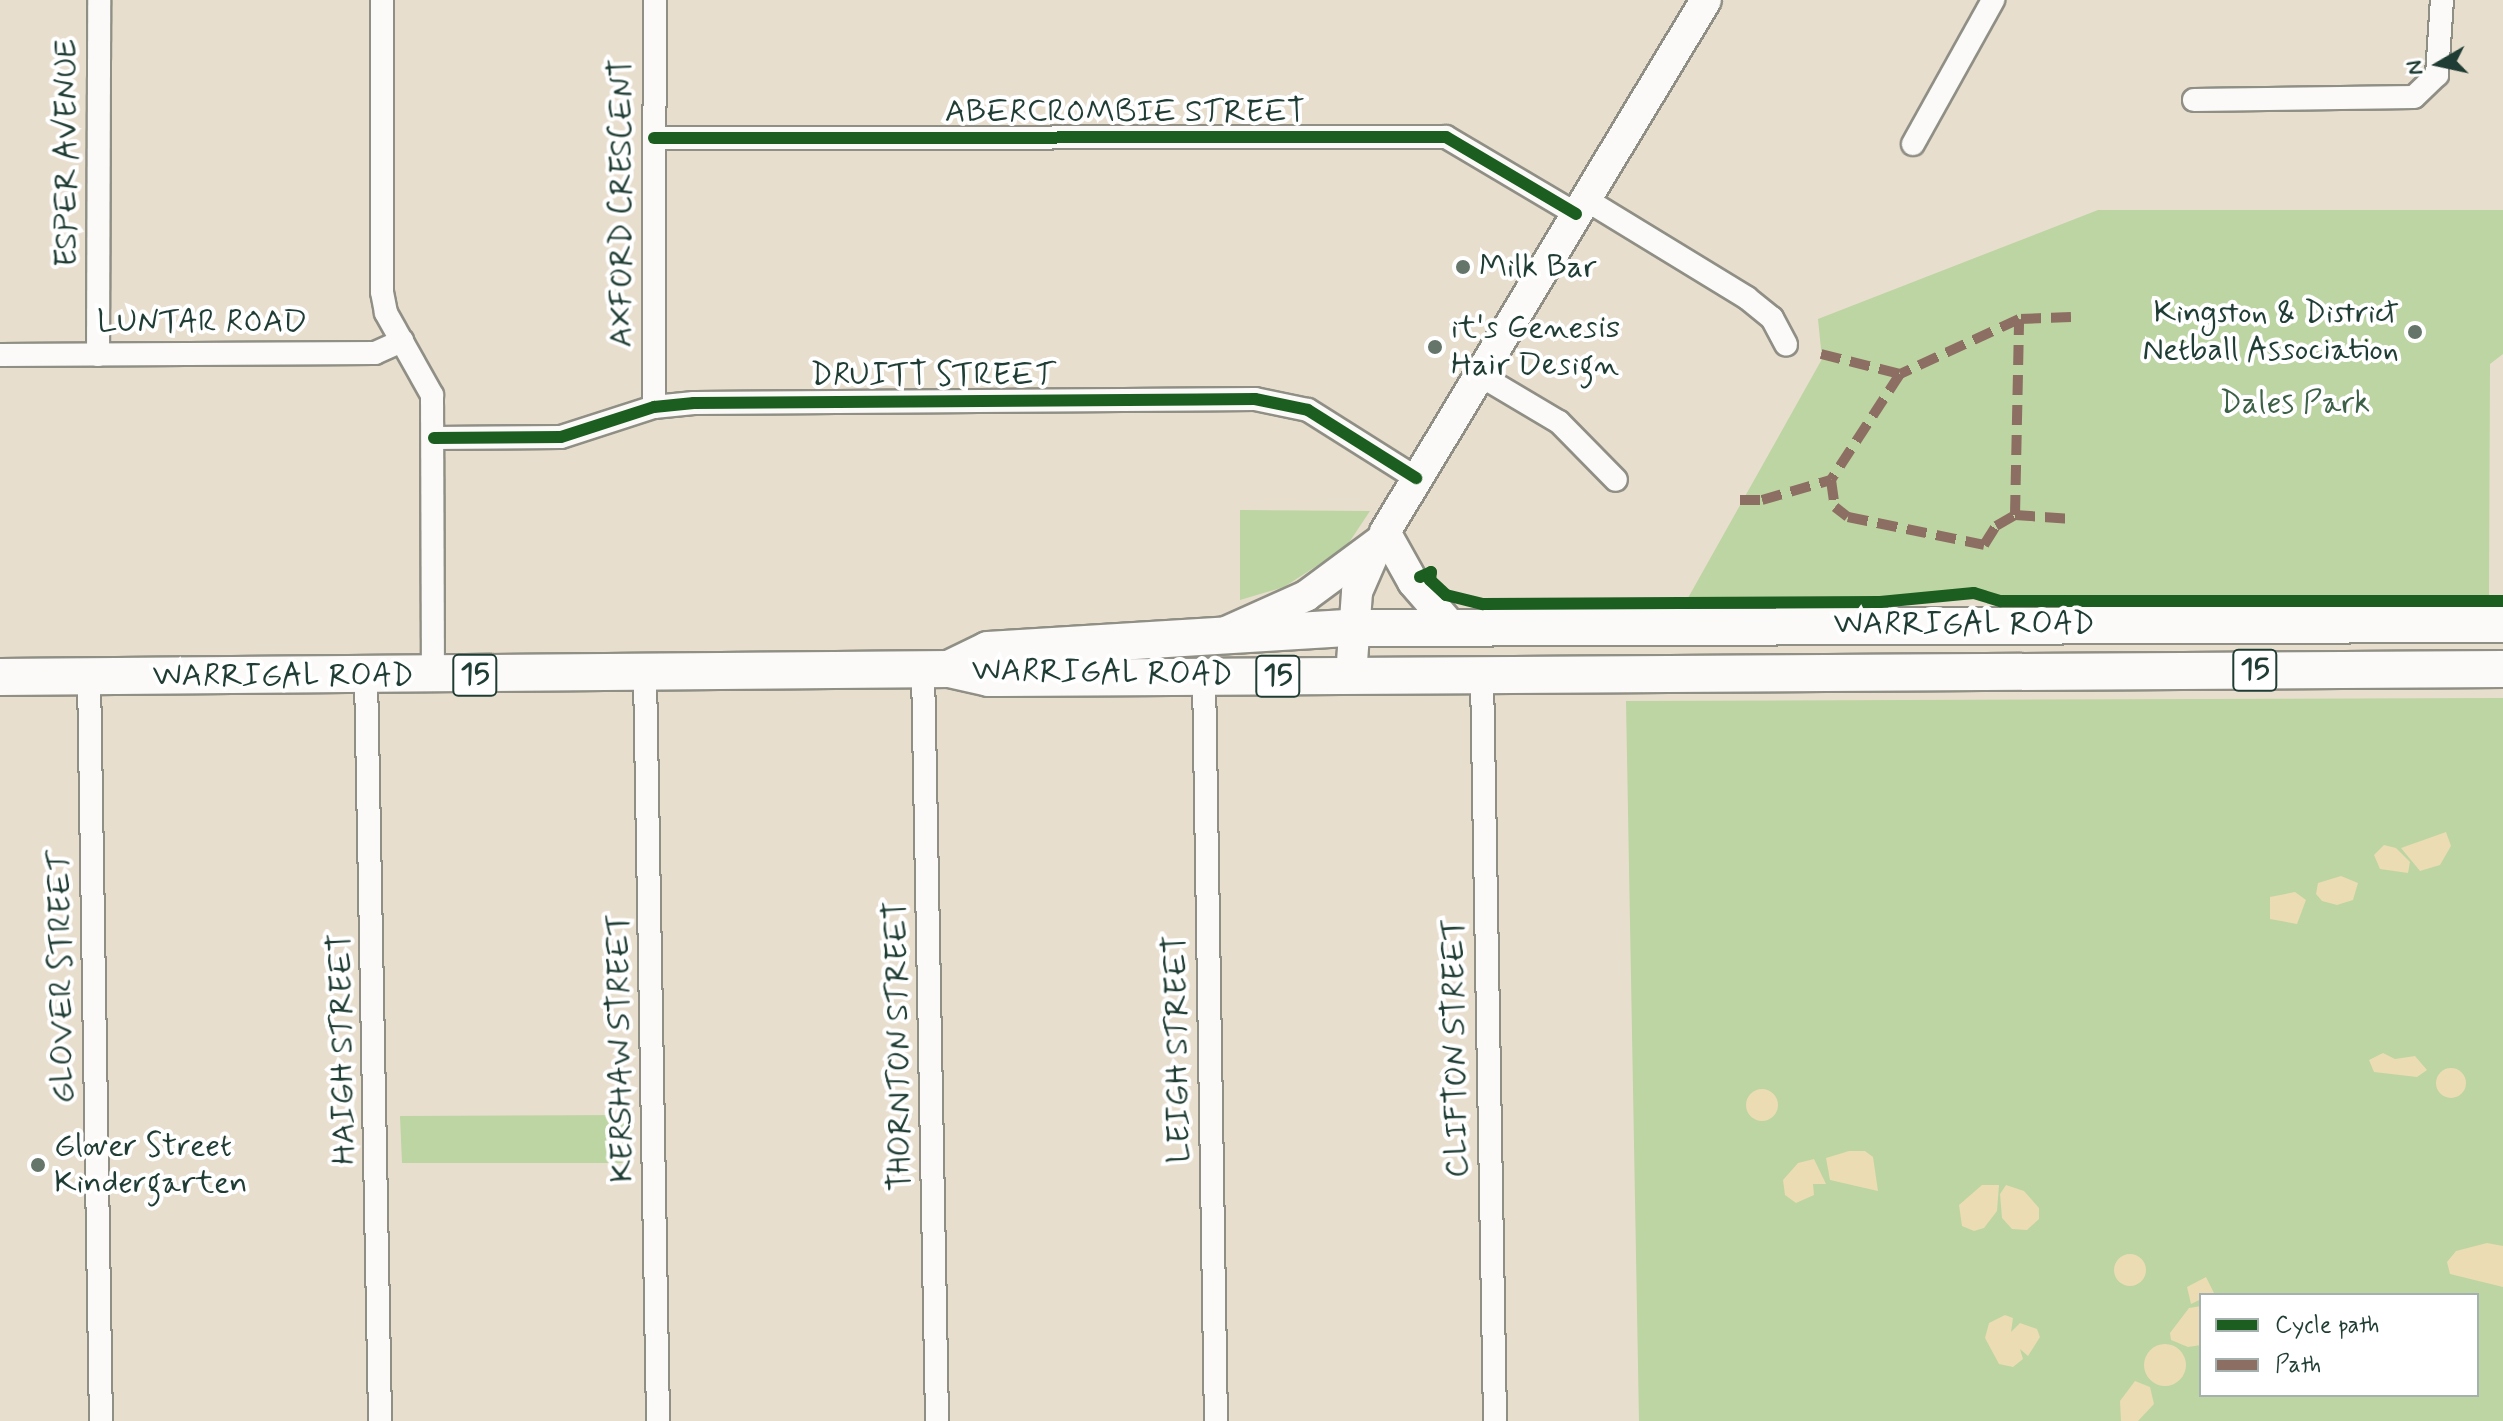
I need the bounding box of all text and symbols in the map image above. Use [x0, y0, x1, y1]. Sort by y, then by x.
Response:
north arrow [2399, 24, 2479, 104]
street label: ESPER AVENUE [48, 37, 86, 269]
street label: AXFORD CRESCENT [603, 54, 641, 352]
text: N [2400, 58, 2430, 77]
street label: ABERCROMBIE STREET [945, 93, 1305, 131]
place label: Milk Bar [1479, 248, 1597, 286]
marker: Milk Bar [1454, 258, 1472, 276]
place label: Kingston & District Netball Association [2145, 295, 2399, 370]
street label: LUNTAR ROAD [97, 303, 307, 341]
place label: it's Genesis Hair Design [1451, 310, 1610, 385]
marker: Kingston & District Netball Association [2406, 323, 2424, 341]
marker: it's Genesis Hair Design [1426, 338, 1444, 356]
street label: DRUITT STREET [810, 356, 1056, 394]
park label: Dales Park [2222, 384, 2368, 422]
street label: WARRIGAL ROAD [1836, 605, 2092, 643]
road number: 15 [2231, 644, 2279, 696]
road number: 15 [451, 649, 499, 701]
road number: 15 [1254, 650, 1302, 702]
street label: WARRIGAL ROAD [973, 652, 1231, 694]
street label: WARRIGAL ROAD [155, 657, 411, 695]
street label: GLOVER STREET [41, 850, 83, 1104]
street label: THORNTON STREET [877, 901, 921, 1191]
street label: KERSHAW STREET [599, 911, 643, 1185]
street label: CLIFTON STREET [1435, 916, 1477, 1180]
street label: HAIGH STREET [322, 933, 364, 1165]
street label: LEIGH STREET [1157, 935, 1199, 1163]
place label: Glover Street Kindergarten [54, 1128, 247, 1203]
marker: Glover Street Kindergarten [29, 1156, 47, 1174]
legend [2199, 1293, 2479, 1397]
text: Cycle path [2275, 1310, 2380, 1341]
text: Path [2275, 1350, 2321, 1381]

